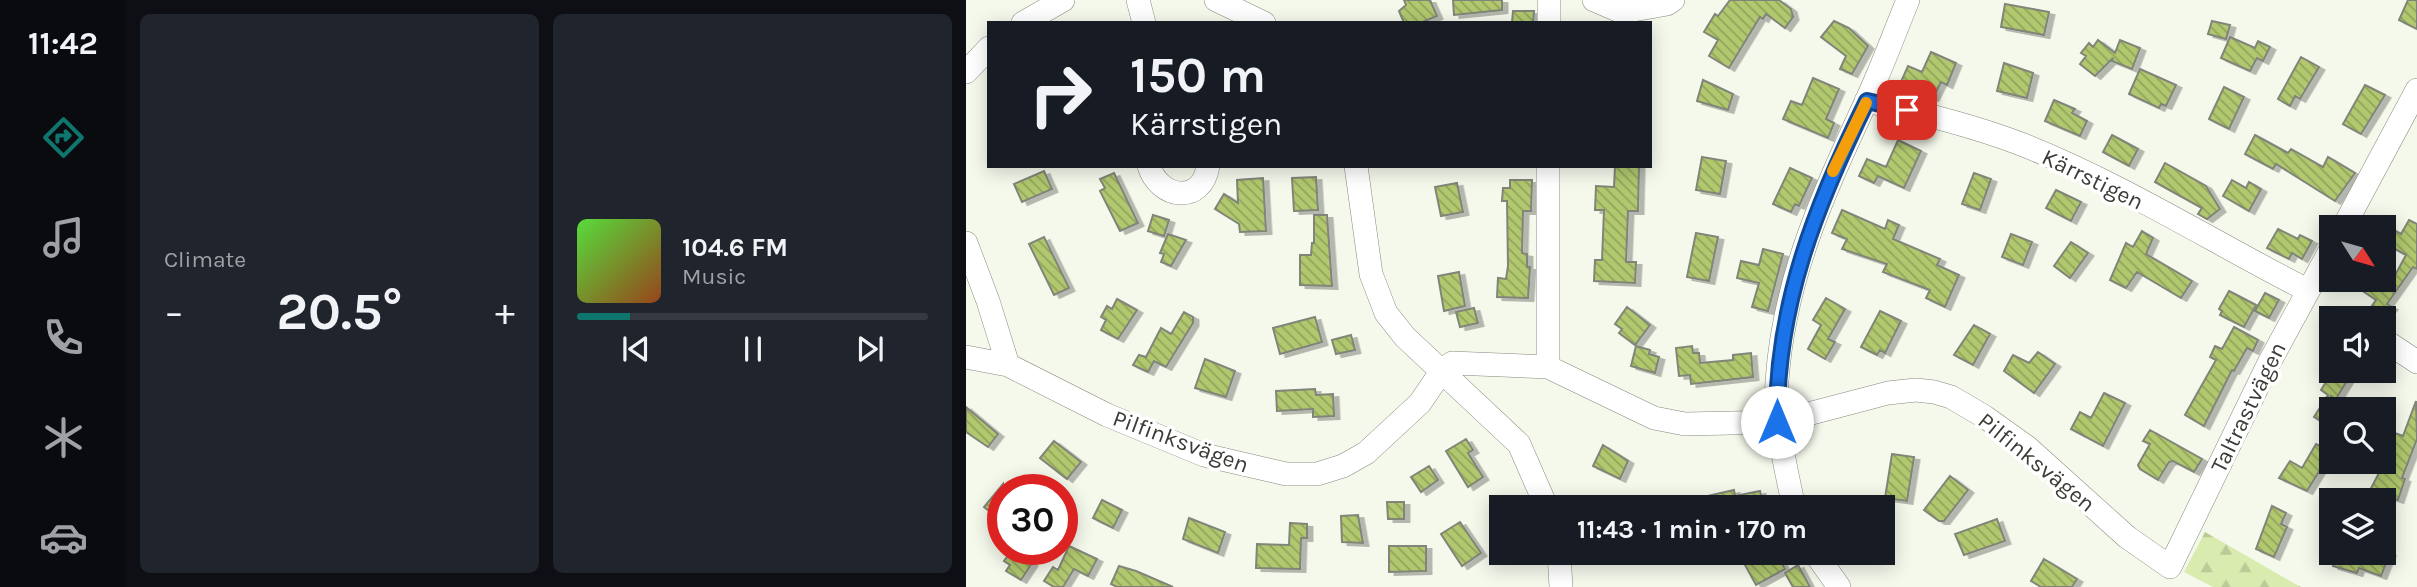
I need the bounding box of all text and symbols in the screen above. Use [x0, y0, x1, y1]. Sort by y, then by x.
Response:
text: 11:42 [28, 25, 98, 62]
text: 150 m [1130, 47, 1266, 104]
icon: right [1015, 49, 1106, 140]
pin [1877, 80, 1937, 140]
icon: arrive [1888, 91, 1926, 129]
text: Kärrstigen [1130, 106, 1282, 143]
icon: directions [39, 113, 88, 162]
street label: Kärrstigen [2038, 143, 2148, 216]
icon: music [39, 213, 88, 262]
north arrow [2319, 215, 2396, 292]
map controls [2319, 215, 2396, 565]
text: 104.6 FM [682, 232, 788, 263]
text: Climate [164, 246, 246, 273]
text: Music [682, 263, 746, 290]
text: 20.5° [277, 281, 403, 342]
text: − [164, 290, 184, 335]
text: + [495, 290, 515, 335]
button: sound [2319, 306, 2396, 383]
icon: phone [39, 313, 88, 362]
icon: previous [617, 330, 655, 368]
icon: pause [734, 330, 772, 368]
icon: next [851, 330, 889, 368]
street label: Taltrastvägen [2205, 338, 2292, 477]
position arrow [1740, 385, 1814, 459]
button: search [2319, 397, 2396, 474]
street label: Pilfinksvägen [1109, 404, 1252, 479]
street label: Pilfinksvägen [1973, 407, 2101, 518]
icon: climate [39, 413, 88, 462]
speed limit sign: 30 [987, 474, 1078, 565]
button: layers [2319, 488, 2396, 565]
icon: car [39, 513, 88, 562]
text: 11:43 · 1 min · 170 m [1577, 514, 1807, 545]

